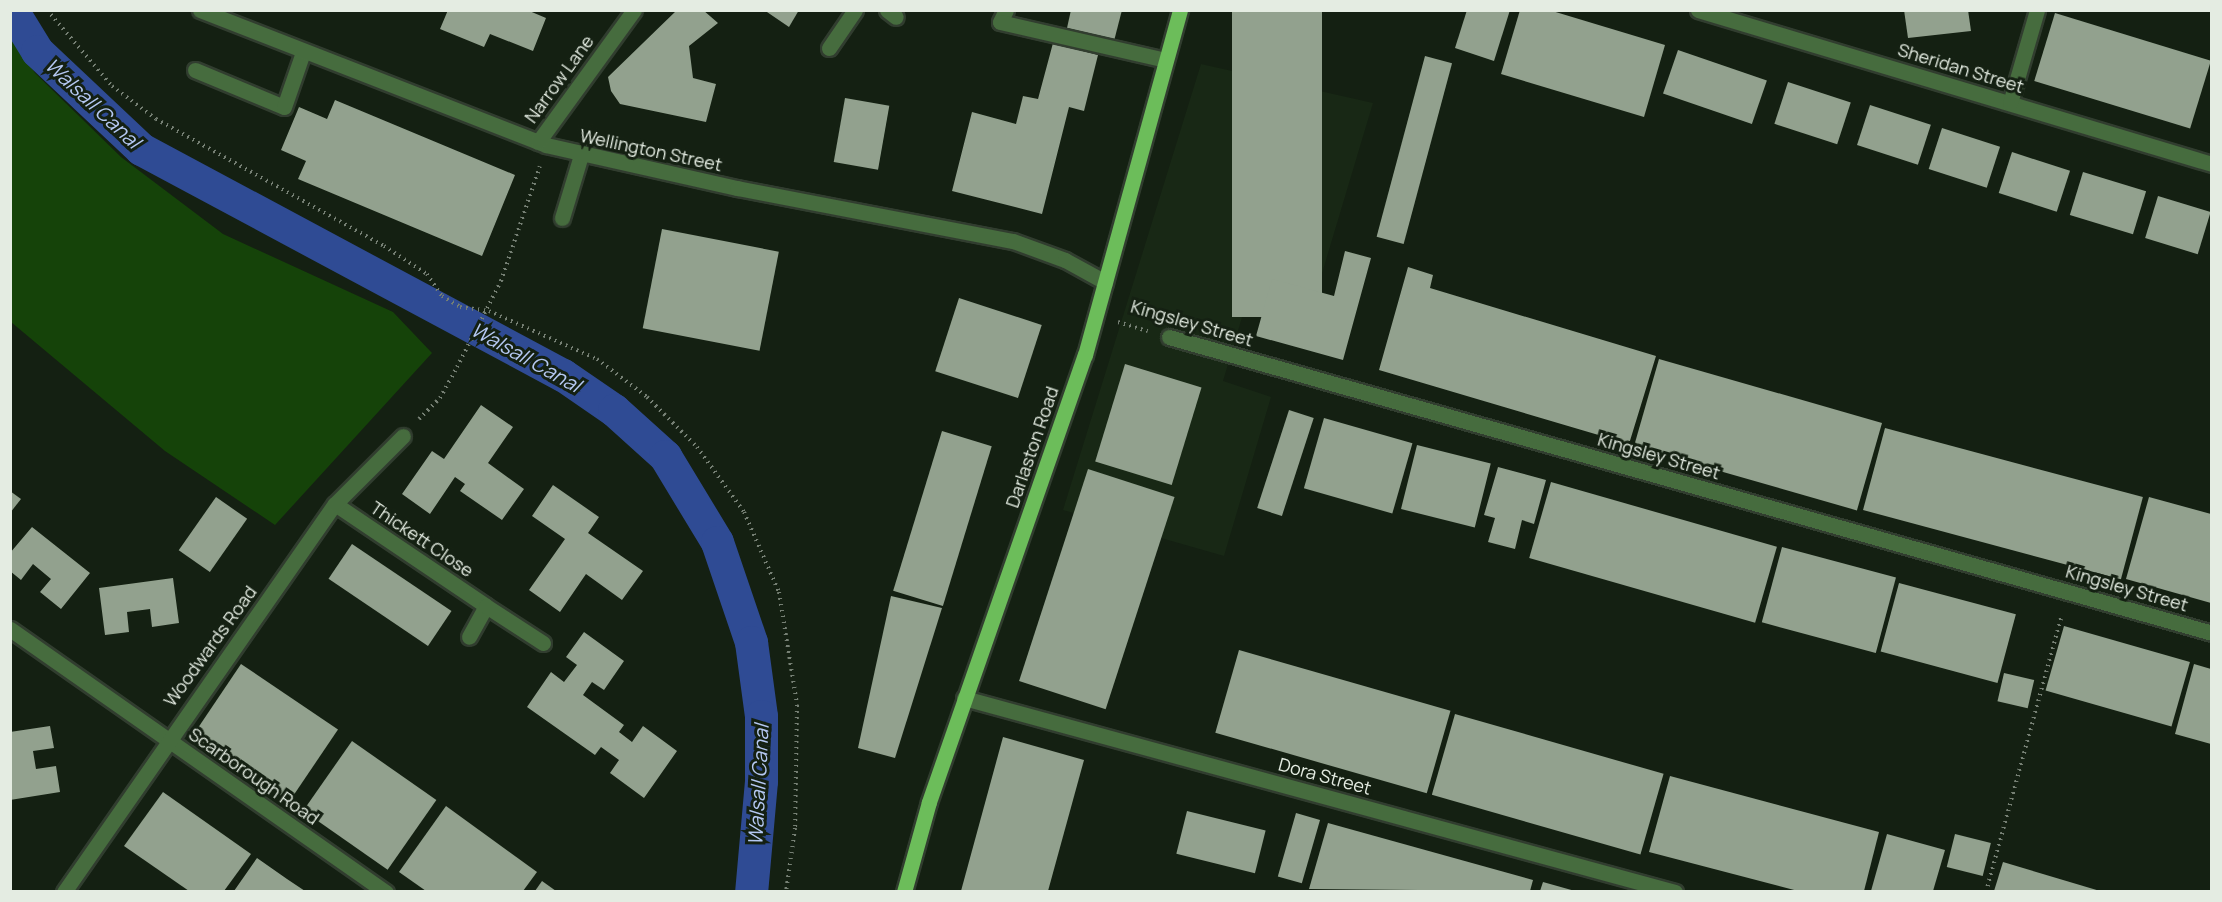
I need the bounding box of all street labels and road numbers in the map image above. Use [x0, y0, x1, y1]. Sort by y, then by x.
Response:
street label: Narrow Lane [520, 31, 598, 127]
street label: Sheridan Street [1895, 39, 2027, 97]
street label: Wellington Street [578, 124, 724, 176]
street label: Kingsley Street [1128, 295, 1256, 351]
street label: Darlaston Road [1001, 384, 1063, 510]
street label: Kingsley Street [1595, 428, 1723, 484]
street label: Thickett Close [366, 497, 478, 581]
street label: Kingsley Street [2063, 560, 2191, 616]
street label: Woodwards Road [159, 582, 261, 710]
street label: Scarborough Road [185, 723, 323, 829]
street label: Dora Street [1276, 753, 1374, 799]

